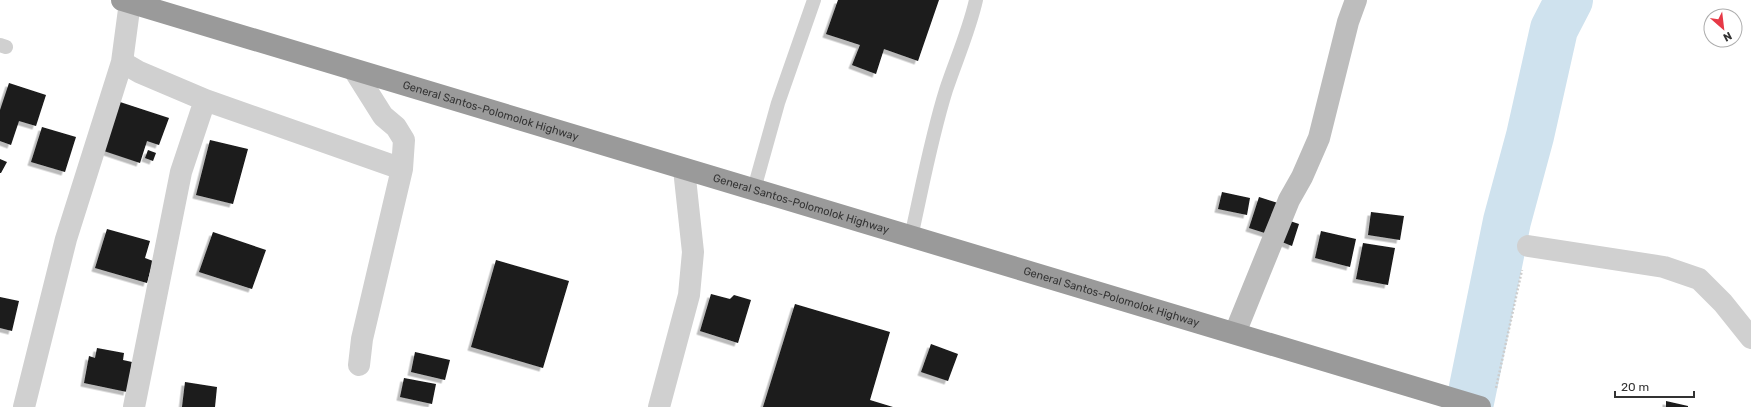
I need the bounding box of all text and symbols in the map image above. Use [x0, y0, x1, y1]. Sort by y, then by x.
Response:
north arrow [1703, 8, 1743, 48]
text: N [1721, 29, 1734, 44]
street label: General Santos-Polomolok Highway [401, 78, 580, 144]
street label: General Santos-Polomolok Highway [711, 172, 891, 237]
street label: General Santos-Polomolok Highway [1022, 265, 1201, 330]
scale bar [1615, 373, 1694, 399]
text: 20 m [1621, 380, 1649, 394]

